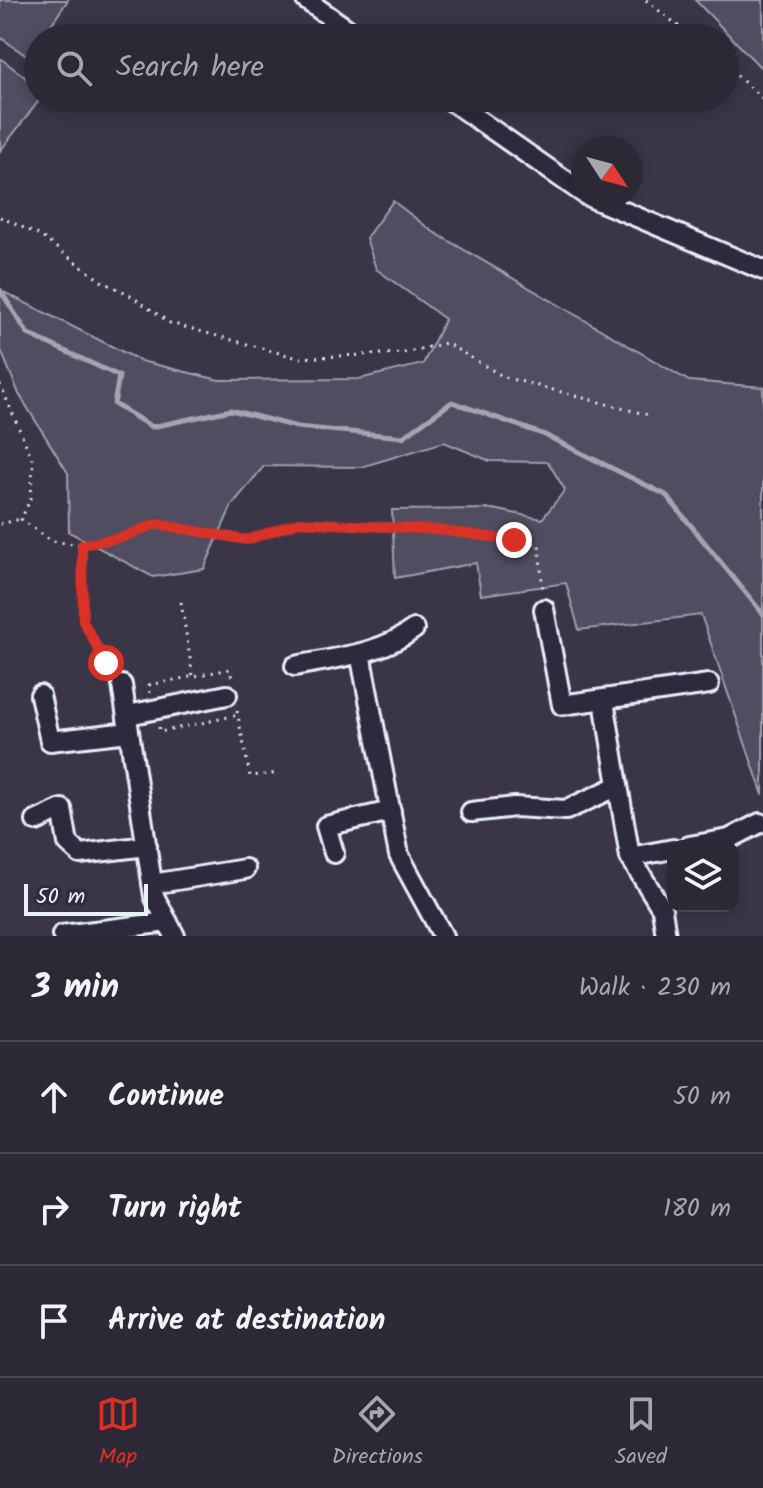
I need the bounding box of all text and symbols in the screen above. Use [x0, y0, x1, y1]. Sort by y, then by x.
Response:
search box [24, 24, 739, 112]
text: Search here [116, 44, 264, 92]
icon: search [52, 46, 96, 90]
north arrow [571, 136, 643, 208]
route end [496, 522, 532, 558]
route start [88, 645, 124, 681]
map controls [667, 840, 739, 912]
button: layers [667, 840, 739, 912]
scale bar [24, 880, 148, 916]
text: 50 m [36, 880, 85, 915]
text: 3 min [32, 961, 119, 1015]
text: Walk · 230 m [579, 967, 731, 1009]
text: Continue [108, 1073, 224, 1121]
icon: ahead [32, 1075, 76, 1119]
text: 50 m [673, 1076, 731, 1118]
text: Turn right [108, 1185, 241, 1233]
icon: right [32, 1187, 76, 1231]
text: 180 m [663, 1188, 731, 1230]
text: Arrive at destination [108, 1297, 385, 1345]
icon: arrive [32, 1299, 76, 1343]
tab: Map [96, 1392, 140, 1475]
tab: Directions [332, 1392, 423, 1475]
tab: Saved [615, 1392, 667, 1475]

